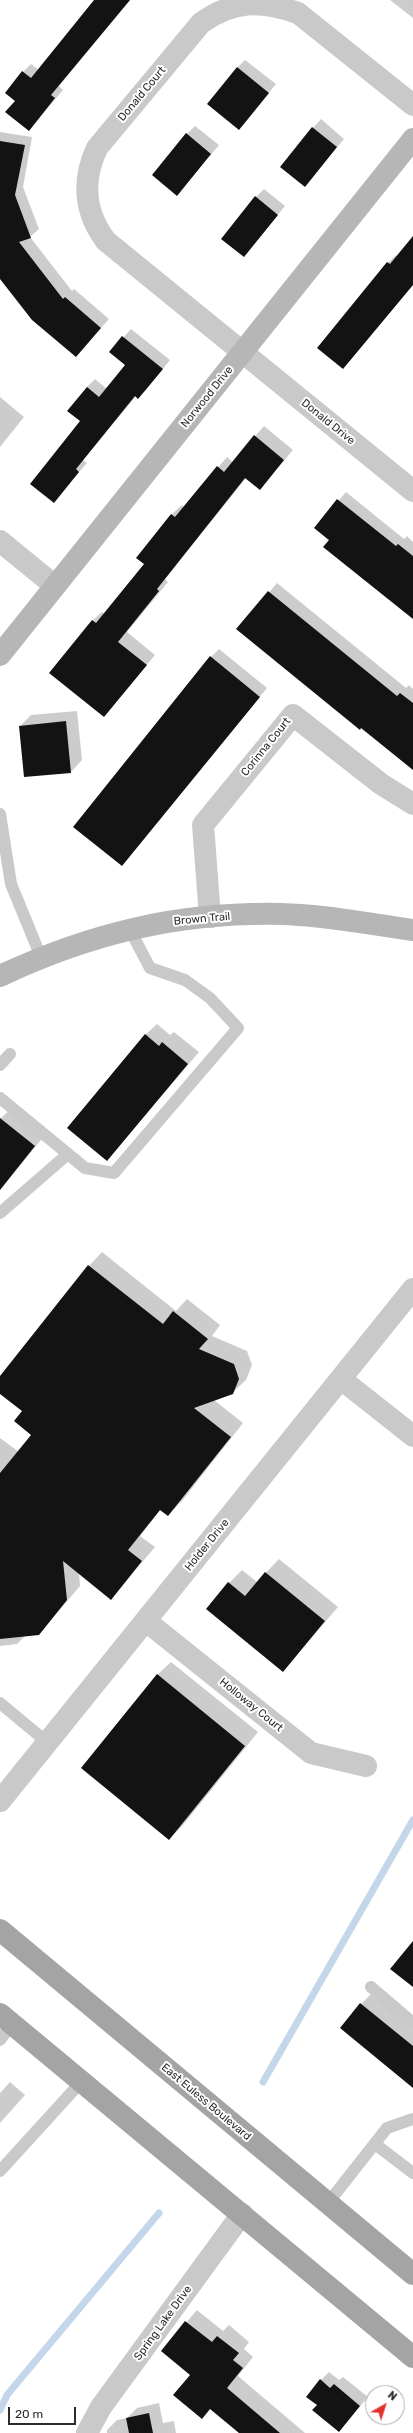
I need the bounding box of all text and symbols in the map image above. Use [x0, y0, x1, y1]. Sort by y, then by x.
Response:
street label: Donald Court [115, 64, 169, 124]
street label: Norwood Drive [178, 364, 236, 430]
street label: Donald Drive [299, 396, 357, 448]
street label: Corinna Court [238, 715, 294, 779]
street label: Brown Trail [173, 910, 231, 928]
street label: Holder Drive [182, 1516, 232, 1574]
street label: Holloway Court [217, 1675, 285, 1735]
street label: East Euless Boulevard [159, 2061, 253, 2143]
street label: Spring Lake Drive [131, 2283, 195, 2363]
north arrow [365, 2385, 405, 2425]
text: N [385, 2389, 399, 2404]
scale bar [10, 2399, 78, 2425]
text: 20 m [15, 2407, 43, 2421]

